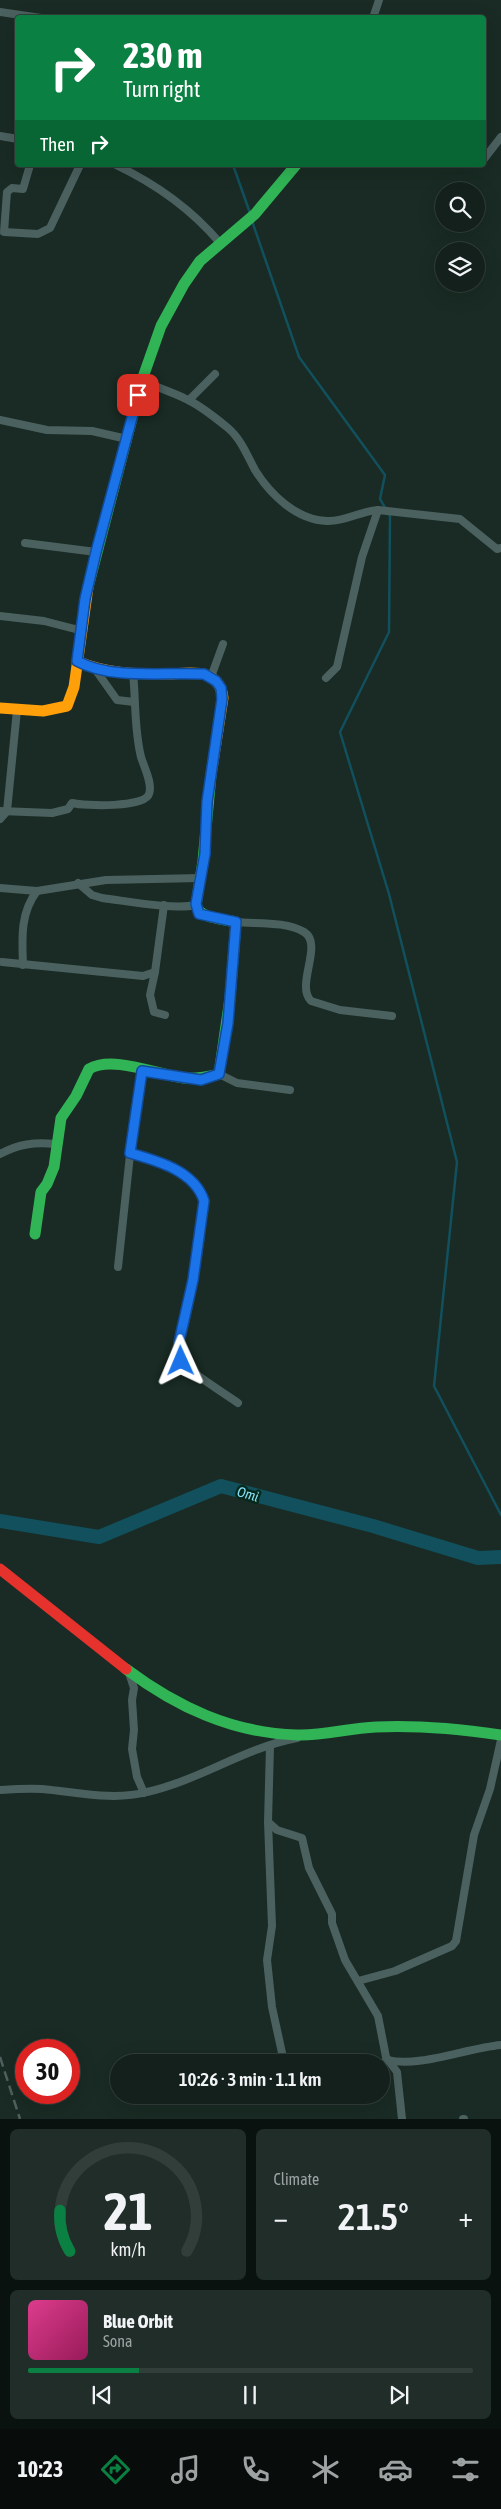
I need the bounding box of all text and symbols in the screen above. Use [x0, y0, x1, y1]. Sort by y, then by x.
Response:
icon: right [40, 35, 105, 100]
text: 230 m [123, 35, 202, 75]
text: Turn right [123, 76, 200, 102]
icon: right [85, 130, 113, 158]
text: Then [40, 133, 75, 155]
map controls [435, 182, 485, 292]
button: search [435, 182, 485, 232]
button: layers [435, 242, 485, 292]
pin [117, 374, 159, 416]
icon: arrive [124, 381, 152, 409]
position arrow [154, 1334, 206, 1386]
water label: Omi [235, 1483, 261, 1505]
speed limit sign: 30 [15, 2039, 80, 2104]
text: 10:26 · 3 min · 1.1 km [179, 2068, 321, 2090]
text: Climate [274, 2170, 319, 2188]
text: 21 [103, 2181, 152, 2241]
text: 21.5° [338, 2195, 409, 2238]
text: − [274, 2201, 288, 2233]
text: + [458, 2201, 473, 2233]
text: km/h [110, 2239, 145, 2260]
text: Blue Orbit [103, 2310, 173, 2332]
text: Sona [103, 2332, 132, 2350]
icon: previous [88, 2381, 116, 2409]
icon: pause [236, 2381, 264, 2409]
icon: next [385, 2381, 413, 2409]
icon: directions [98, 2452, 133, 2487]
icon: music [168, 2452, 203, 2487]
icon: phone [238, 2452, 273, 2487]
icon: climate [308, 2452, 343, 2487]
icon: car [378, 2452, 413, 2487]
icon: filters [448, 2452, 483, 2487]
text: 10:23 [18, 2456, 63, 2482]

